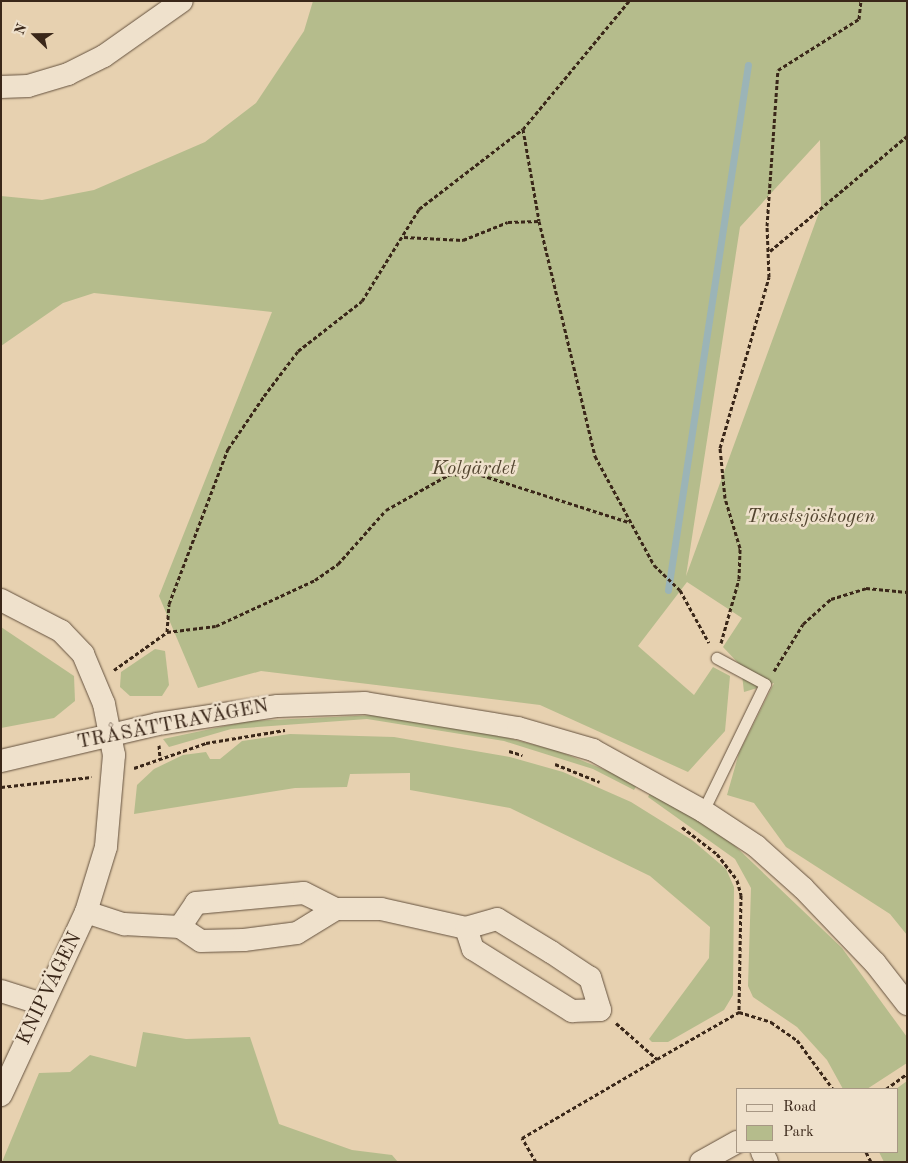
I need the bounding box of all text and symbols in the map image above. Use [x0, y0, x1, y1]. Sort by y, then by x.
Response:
north arrow [10, 10, 60, 60]
text: N [13, 22, 30, 37]
park label: Kolgärdet [432, 457, 516, 481]
park label: Trastsjöskogen [747, 505, 875, 529]
street label: TRÅSÄTTRAVÄGEN [75, 695, 271, 755]
street label: KNIPVÄGEN [12, 929, 88, 1049]
legend [736, 1088, 898, 1153]
text: Road [783, 1100, 816, 1115]
text: Park [783, 1125, 814, 1140]

